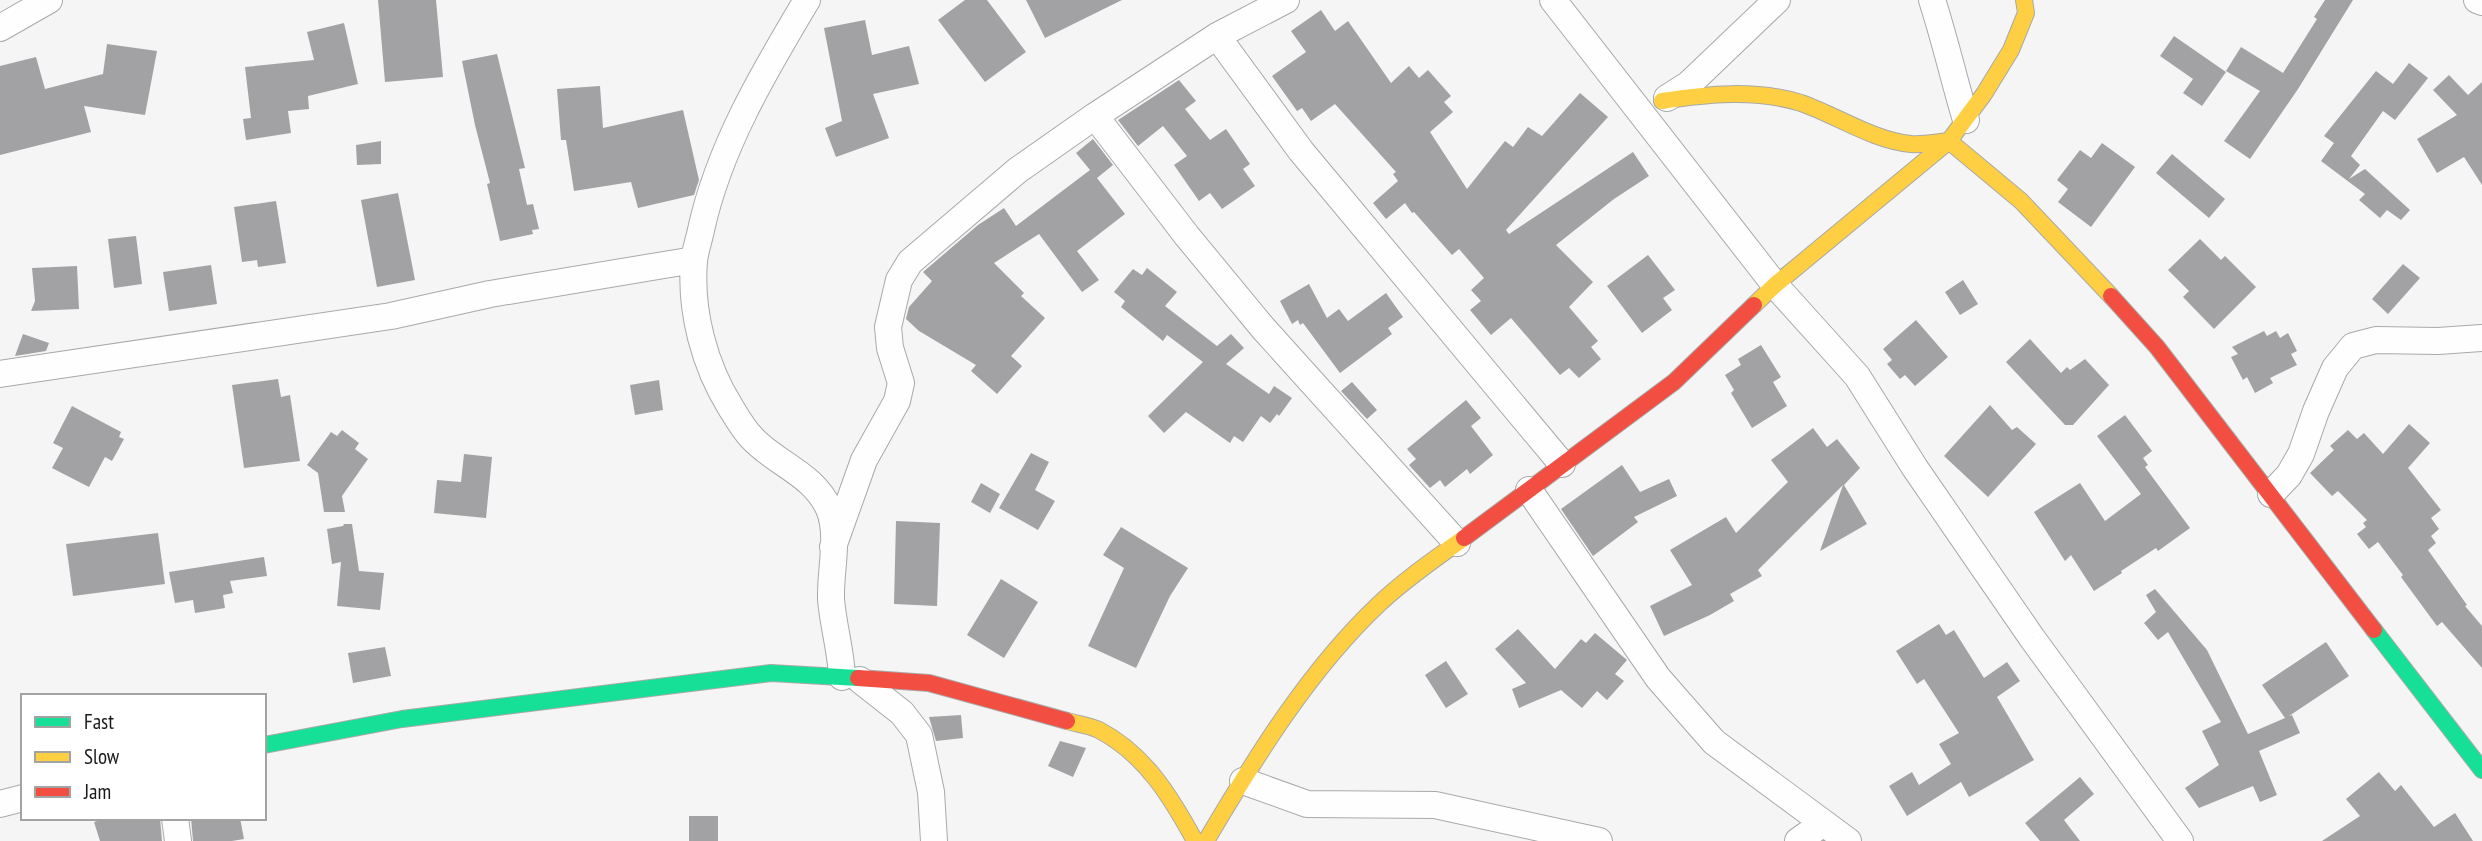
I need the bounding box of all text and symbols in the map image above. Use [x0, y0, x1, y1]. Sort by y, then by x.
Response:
legend [21, 694, 266, 820]
text: Fast [84, 708, 114, 735]
text: Slow [84, 743, 120, 770]
text: Jam [83, 778, 111, 805]

